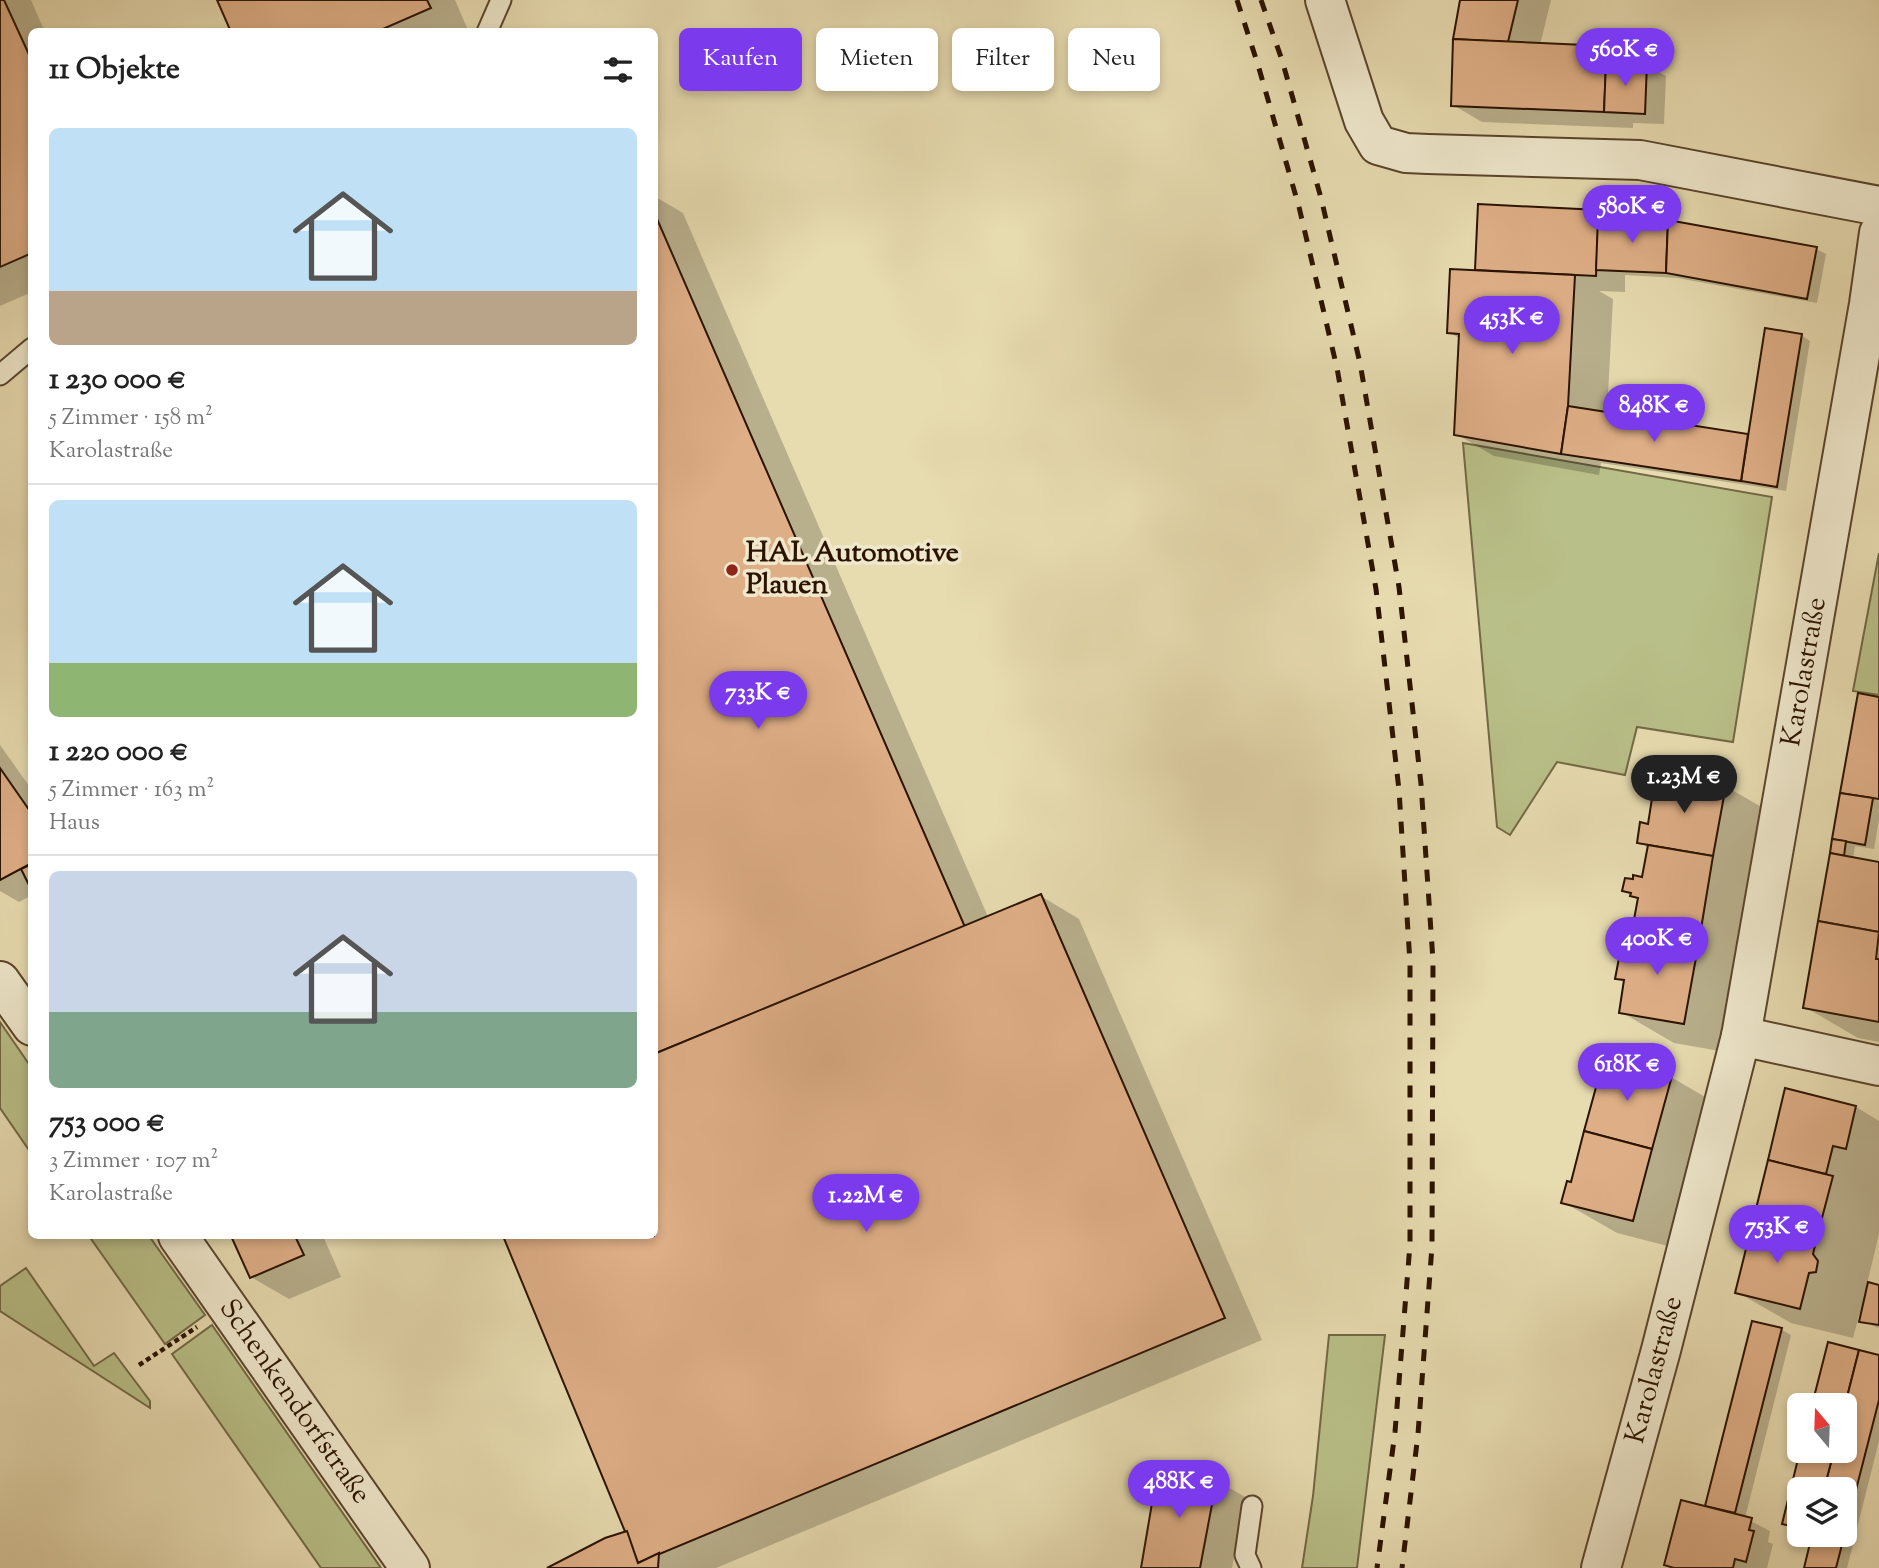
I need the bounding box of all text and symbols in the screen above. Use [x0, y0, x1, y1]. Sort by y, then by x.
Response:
chip: Kaufen [679, 28, 802, 91]
chip: Mieten [816, 28, 938, 91]
chip: Filter [952, 28, 1054, 91]
chip: Neu [1068, 28, 1160, 91]
pin: 560K € [1568, 28, 1682, 88]
text: 560K € [1591, 34, 1659, 67]
text: 11 Objekte [49, 49, 180, 92]
icon: filters [599, 51, 637, 89]
icon: home [280, 173, 406, 299]
pin: 580K € [1575, 186, 1689, 245]
text: 580K € [1598, 191, 1666, 224]
pin: 453K € [1455, 296, 1569, 356]
text: 453K € [1480, 302, 1544, 335]
text: 1 230 000 € [49, 359, 186, 402]
pin: 848K € [1597, 384, 1711, 444]
text: 848K € [1619, 390, 1689, 423]
text: 5 Zimmer · 158 m² [49, 402, 213, 435]
text: Karolastraße [49, 435, 173, 468]
place label: HAL Automotive Plauen [746, 534, 959, 606]
icon: home [280, 545, 406, 671]
marker: HAL Automotive Plauen [724, 562, 740, 578]
street label: Karolastraße [1772, 594, 1838, 750]
pin: 733K € [701, 672, 815, 731]
text: 733K € [725, 677, 791, 710]
text: 1 220 000 € [49, 731, 188, 774]
pin: 1.23M € [1619, 756, 1749, 815]
text: 1.23M € [1647, 761, 1721, 794]
text: 5 Zimmer · 163 m² [49, 774, 214, 807]
text: Haus [49, 807, 100, 840]
icon: home [280, 916, 406, 1042]
pin: 400K € [1600, 918, 1714, 977]
text: 400K € [1621, 923, 1693, 956]
pin: 618K € [1570, 1044, 1684, 1103]
text: 618K € [1594, 1049, 1660, 1082]
text: 753 000 € [49, 1102, 165, 1145]
text: 3 Zimmer · 107 m² [49, 1145, 218, 1178]
pin: 1.22M € [801, 1174, 931, 1234]
text: Karolastraße [49, 1178, 173, 1211]
text: 1.22M € [828, 1180, 904, 1213]
pin: 753K € [1720, 1206, 1834, 1265]
text: 753K € [1745, 1211, 1809, 1244]
street label: Schenkendorfstraße [208, 1291, 380, 1513]
street label: Karolastraße [1616, 1292, 1694, 1448]
north arrow [1787, 1393, 1857, 1463]
map controls [1787, 1393, 1857, 1547]
pin: 488K € [1122, 1460, 1236, 1520]
text: 488K € [1144, 1466, 1214, 1499]
button: layers [1787, 1477, 1857, 1547]

